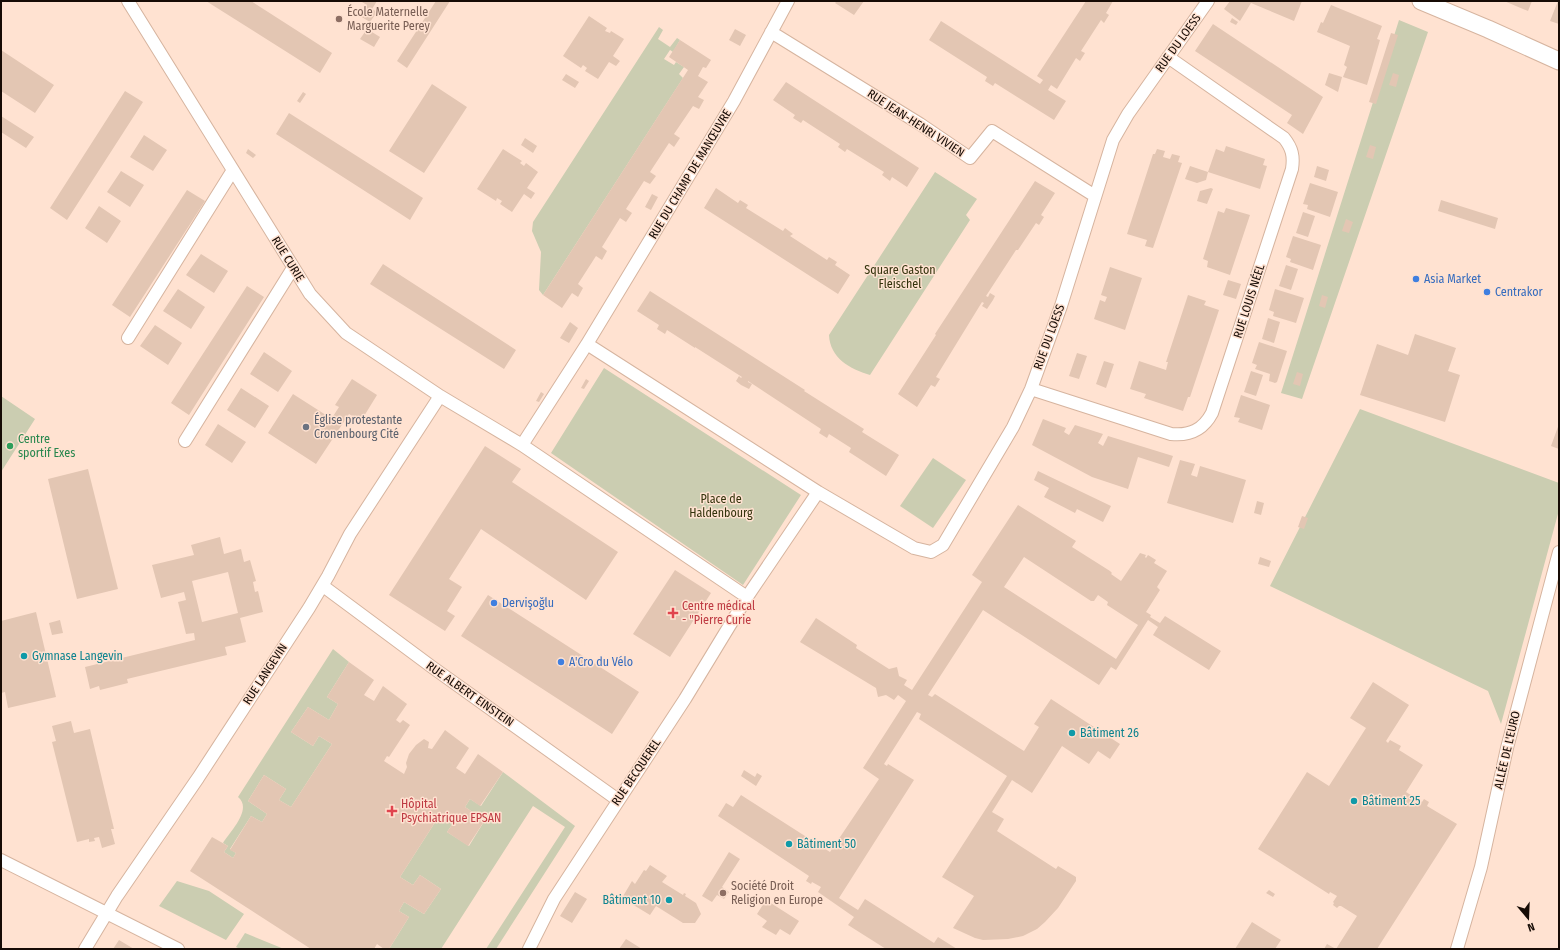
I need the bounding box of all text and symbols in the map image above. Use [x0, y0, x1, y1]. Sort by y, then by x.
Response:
place label: École Maternelle Marguerite Perey [347, 4, 430, 33]
street label: RUE DU LOESS [1152, 11, 1204, 75]
marker: École Maternelle Marguerite Perey [334, 14, 344, 24]
street label: RUE JEAN-HENRI VIVIEN [865, 86, 967, 160]
street label: RUE DU CHAMP DE MANŒUVRE [646, 106, 734, 241]
street label: RUE CURIE [269, 234, 307, 284]
street label: RUE LOUIS NÉEL [1229, 261, 1268, 340]
park label: Square Gaston Fleischel [864, 263, 936, 291]
place label: Asia Market [1424, 272, 1481, 286]
marker: Asia Market [1411, 274, 1421, 284]
place label: Centrakor [1495, 285, 1544, 299]
marker: Centrakor [1482, 287, 1492, 297]
street label: RUE DU LOESS [1031, 302, 1067, 372]
place label: Église protestante Cronenbourg Cité [314, 412, 402, 441]
marker: Église protestante Cronenbourg Cité [301, 422, 311, 432]
place label: Centre sportif Exes [18, 432, 75, 460]
marker: Centre sportif Exes [5, 441, 15, 451]
park label: Place de Haldenbourg [689, 492, 753, 520]
place label: Dervişoğlu [502, 596, 554, 610]
marker: Dervişoğlu [489, 598, 499, 608]
place label: Centre médical - "Pierre Curie [682, 599, 755, 627]
marker: Centre médical - "Pierre Curie [667, 607, 679, 619]
street label: RUE LANGEVIN [240, 641, 290, 707]
place label: Gymnase Langevin [32, 649, 123, 663]
marker: Gymnase Langevin [19, 651, 29, 661]
place label: A'Cro du Vélo [569, 655, 633, 669]
marker: A'Cro du Vélo [556, 657, 566, 667]
street label: RUE ALBERT EINSTEIN [423, 658, 517, 730]
street label: ALLÉE DE L'EURO [1490, 709, 1523, 790]
place label: Bâtiment 26 [1080, 726, 1139, 740]
marker: Bâtiment 26 [1067, 728, 1077, 738]
street label: RUE BECQUEREL [609, 735, 664, 808]
place label: Bâtiment 25 [1362, 794, 1421, 808]
marker: Bâtiment 25 [1349, 796, 1359, 806]
place label: Hôpital Psychiatrique EPSAN [401, 797, 501, 825]
marker: Hôpital Psychiatrique EPSAN [386, 805, 398, 817]
place label: Bâtiment 50 [797, 837, 856, 851]
marker: Bâtiment 50 [784, 839, 794, 849]
place label: Société Droit Religion en Europe [731, 879, 823, 907]
marker: Société Droit Religion en Europe [718, 888, 728, 898]
place label: Bâtiment 10 [602, 893, 661, 907]
marker: Bâtiment 10 [664, 895, 674, 905]
north arrow [1508, 898, 1548, 938]
text: N [1526, 920, 1536, 934]

